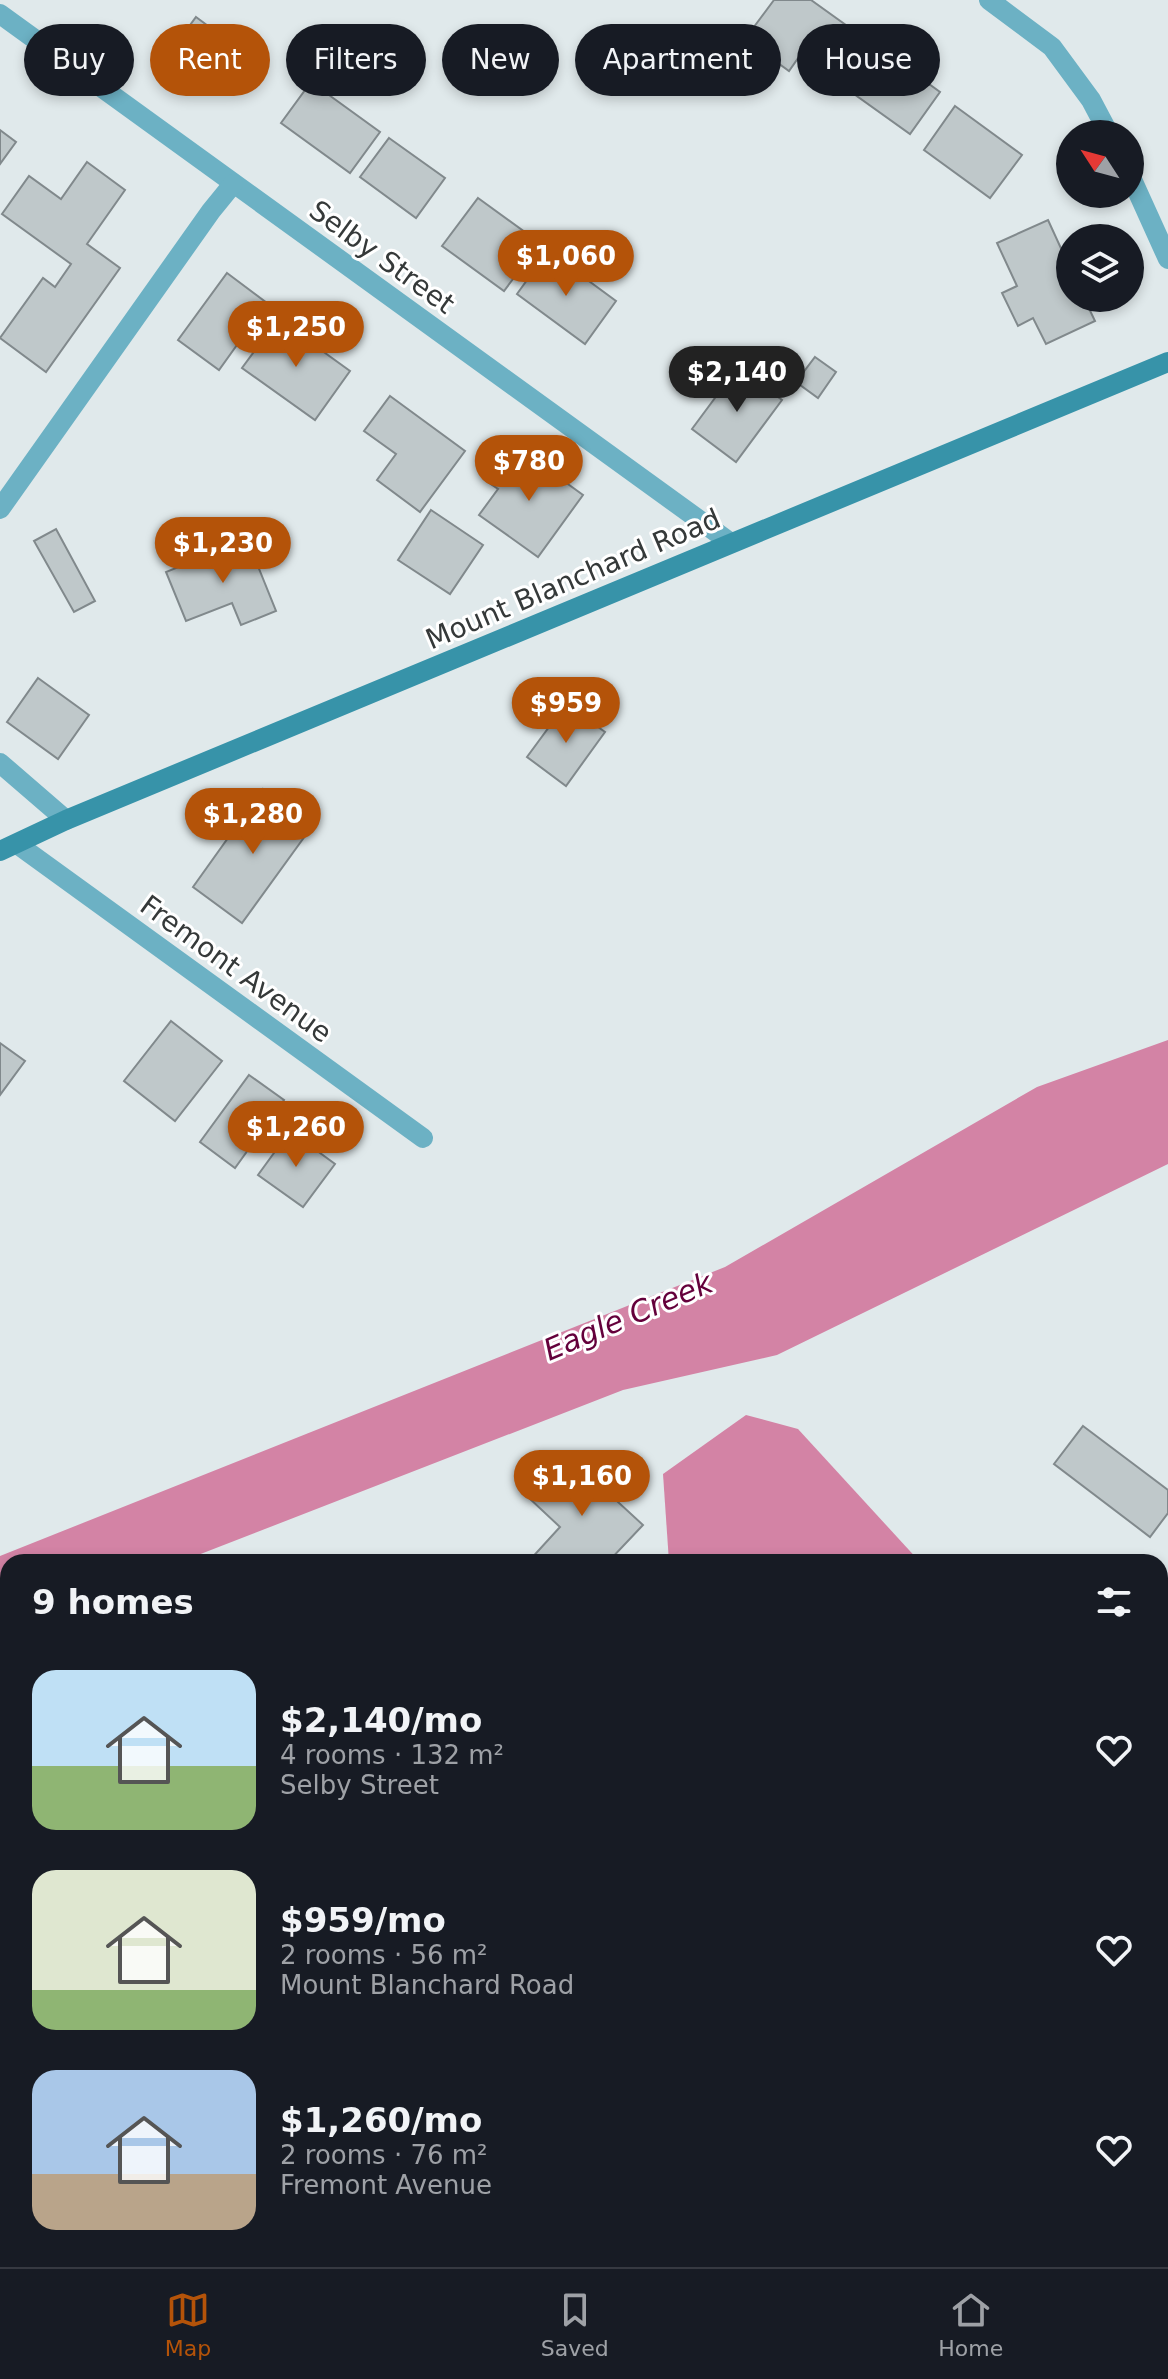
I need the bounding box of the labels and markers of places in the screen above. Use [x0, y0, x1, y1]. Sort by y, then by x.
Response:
pin: $1,060 [501, 230, 631, 298]
pin: $1,250 [231, 301, 361, 369]
pin: $2,140 [672, 346, 802, 414]
pin: $780 [482, 435, 576, 503]
pin: $1,230 [158, 517, 288, 585]
pin: $959 [519, 677, 613, 745]
pin: $1,280 [188, 788, 318, 856]
pin: $1,260 [231, 1101, 361, 1169]
pin: $1,160 [517, 1450, 647, 1518]

